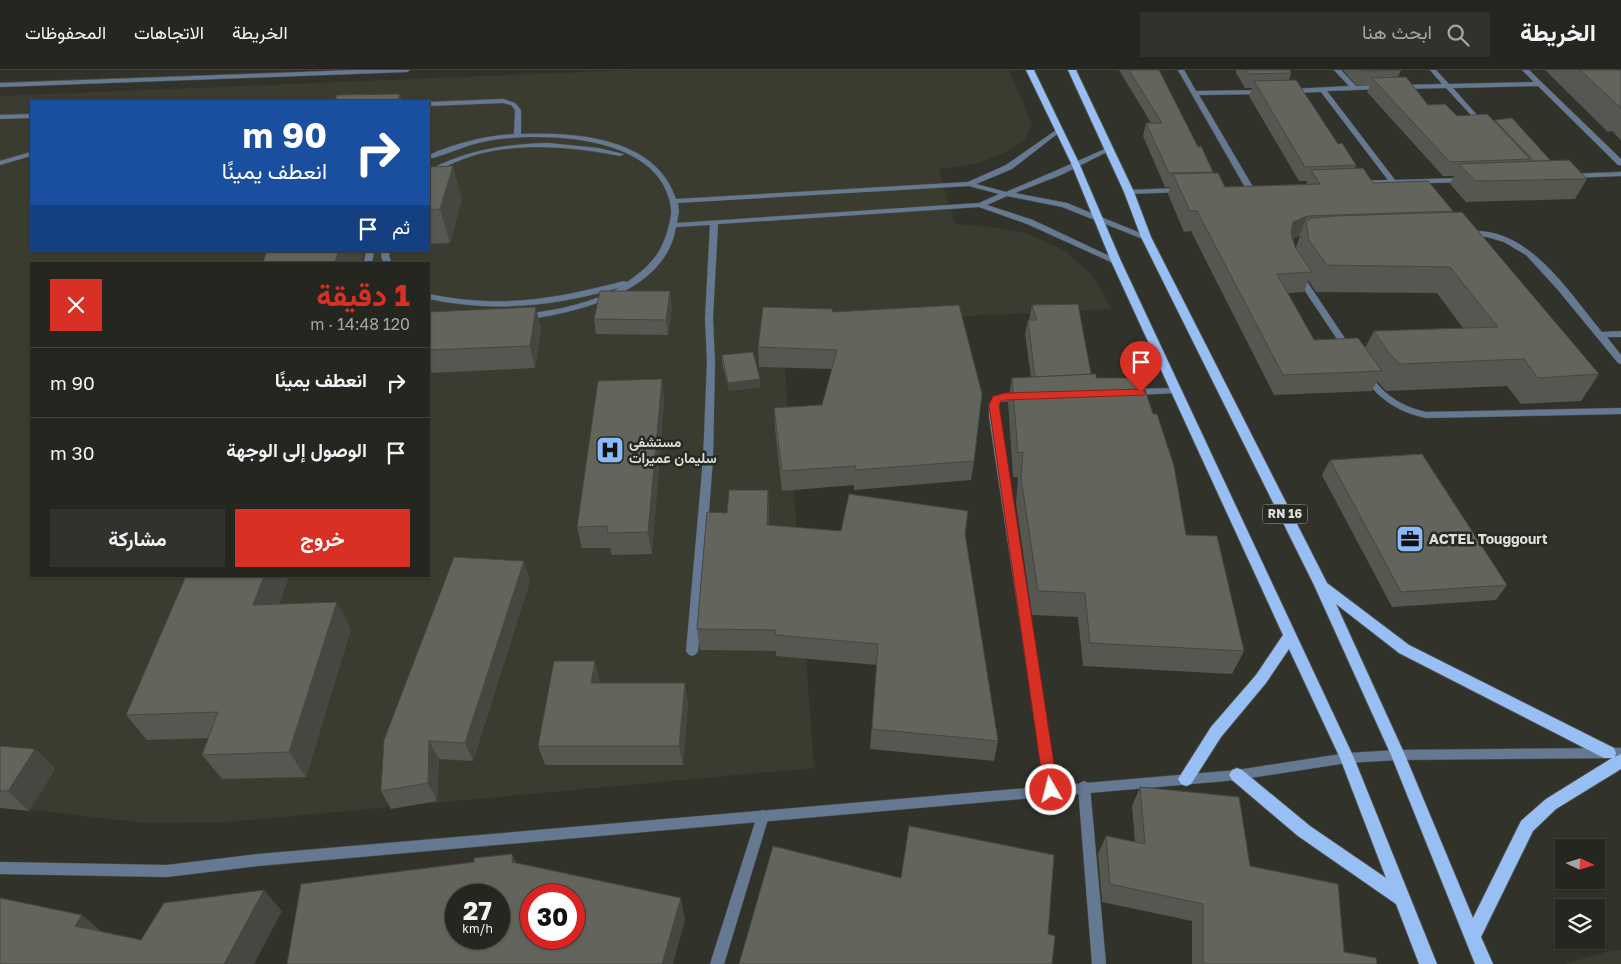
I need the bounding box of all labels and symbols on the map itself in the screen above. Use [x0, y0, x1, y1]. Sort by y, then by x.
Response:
pin [1120, 341, 1162, 392]
place label: مستشفى سليمان عميرات [629, 433, 717, 467]
hospital icon: مستشفى سليمان عميرات [595, 435, 625, 465]
road number: RN 16 [1262, 504, 1308, 524]
office icon: ACTEL Touggourt [1395, 524, 1425, 554]
place label: ACTEL Touggourt [1429, 530, 1548, 547]
position arrow [1024, 763, 1076, 815]
north arrow [1555, 839, 1605, 889]
speed limit sign: 30 [520, 884, 585, 949]

